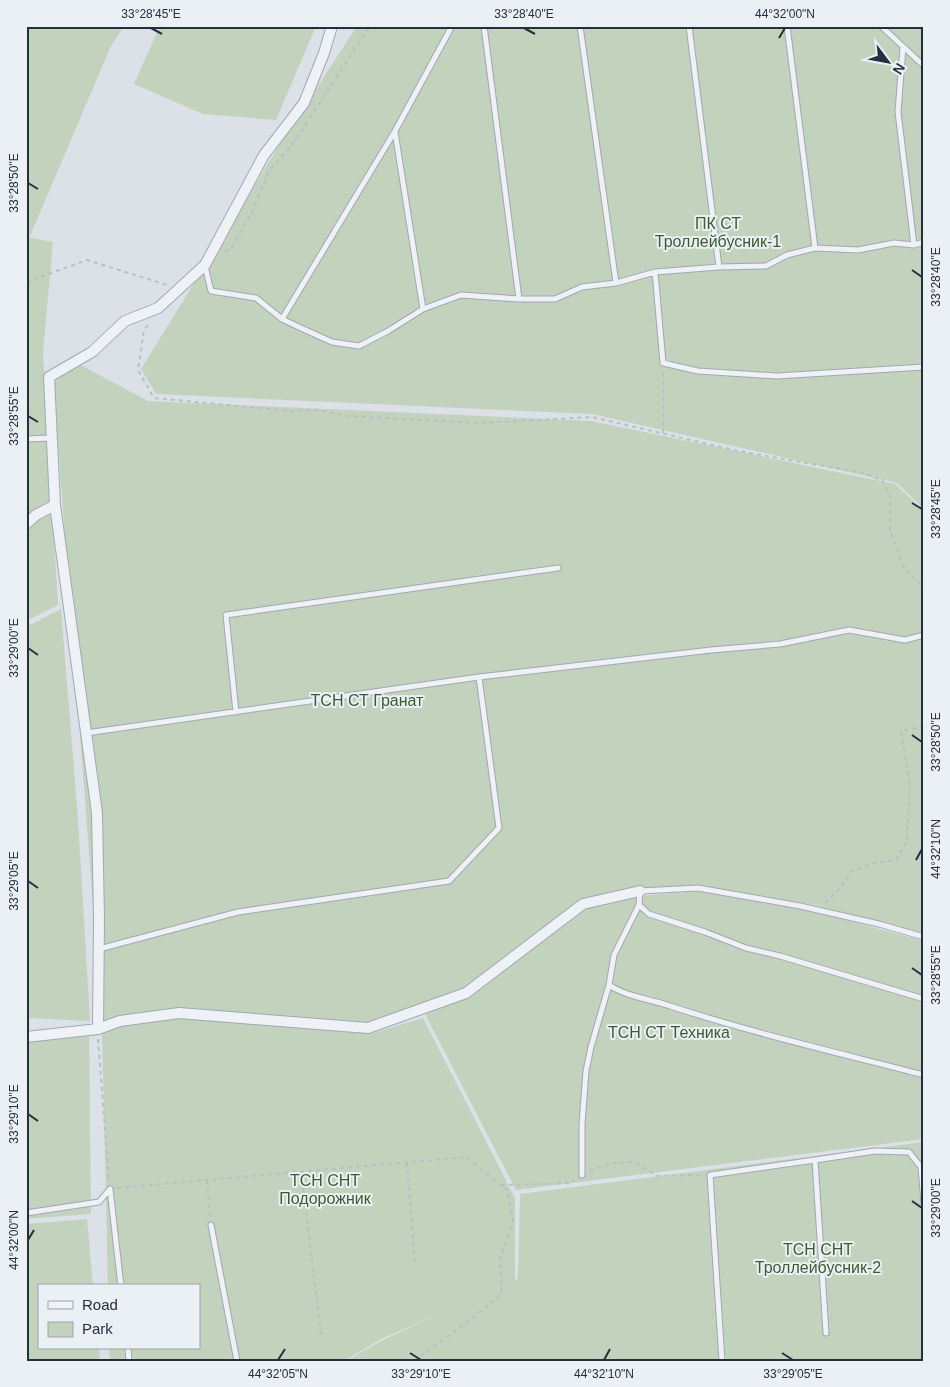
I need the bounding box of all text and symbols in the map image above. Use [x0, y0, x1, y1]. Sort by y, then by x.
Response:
text: 33°28'45"E [121, 7, 181, 21]
text: 33°28'40"E [494, 7, 554, 21]
text: 44°32'00"N [755, 7, 815, 21]
north arrow [862, 38, 912, 88]
text: N [890, 60, 908, 77]
text: 33°28'50"E [7, 153, 21, 213]
park label: ПК СТ Троллейбусник-1 [655, 215, 781, 250]
text: 33°28'40"E [929, 247, 943, 307]
text: 33°28'55"E [7, 386, 21, 446]
text: 33°28'45"E [929, 479, 943, 539]
text: 33°29'00"E [7, 618, 21, 678]
park label: ТСН СТ Гранат [311, 692, 424, 709]
text: 33°28'50"E [929, 712, 943, 772]
text: 44°32'10"N [929, 819, 943, 879]
text: 33°29'05"E [7, 851, 21, 911]
text: 33°28'55"E [929, 945, 943, 1005]
park label: ТСН СТ Техника [608, 1024, 730, 1041]
text: 33°29'10"E [7, 1084, 21, 1144]
park label: ТСН СНТ Подорожник [279, 1172, 372, 1207]
text: 33°29'00"E [929, 1178, 943, 1238]
text: 44°32'00"N [7, 1210, 21, 1270]
park label: ТСН СНТ Троллейбусник-2 [755, 1241, 881, 1276]
legend [38, 1284, 200, 1350]
text: Road [82, 1296, 118, 1313]
text: Park [82, 1320, 113, 1337]
text: 44°32'05"N [248, 1367, 308, 1381]
text: 33°29'10"E [391, 1367, 451, 1381]
text: 44°32'10"N [574, 1367, 634, 1381]
text: 33°29'05"E [763, 1367, 823, 1381]

